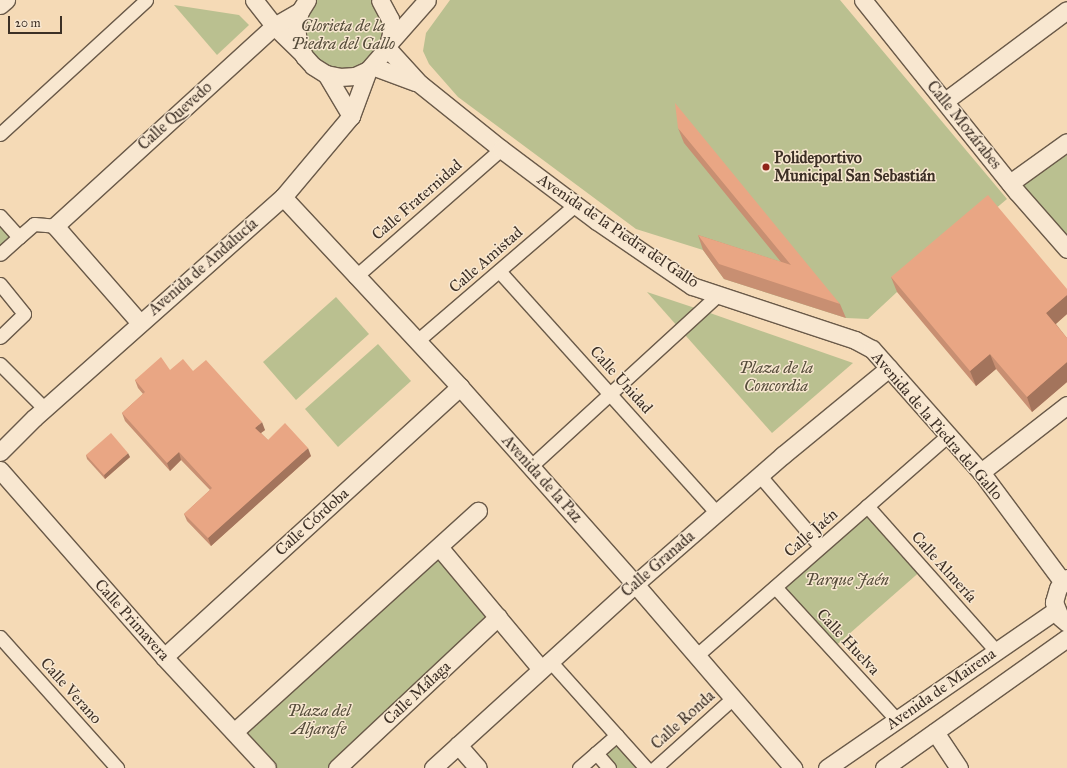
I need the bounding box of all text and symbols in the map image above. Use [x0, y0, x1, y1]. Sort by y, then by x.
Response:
scale bar [10, 8, 64, 34]
text: 20 m [15, 16, 41, 30]
park label: Glorieta de la Piedra del Gallo [291, 16, 395, 54]
street label: Calle Mozárabes [923, 77, 1005, 173]
street label: Calle Quevedo [134, 78, 216, 154]
place label: Polideportivo Municipal San Sebastián [774, 148, 935, 186]
street label: Calle Fraternidad [368, 156, 466, 244]
marker: Polideportivo Municipal San Sebastián [761, 162, 771, 172]
street label: Avenida de la Piedra del Gallo [534, 170, 702, 292]
street label: Avenida de Andalucía [144, 214, 262, 320]
street label: Calle Amistad [445, 223, 527, 297]
street label: Calle Unidad [586, 342, 656, 418]
street label: Avenida de la Piedra del Gallo [867, 348, 1007, 504]
park label: Plaza de la Concordia [739, 358, 813, 396]
street label: Avenida de la Paz [498, 431, 586, 527]
street label: Calle Córdoba [271, 484, 353, 560]
street label: Calle Jaén [780, 505, 842, 561]
street label: Calle Granada [617, 527, 699, 601]
street label: Calle Almería [907, 528, 981, 606]
park label: Parque Jaén [805, 570, 889, 590]
street label: Calle Primavera [90, 575, 174, 665]
street label: Calle Huelva [812, 605, 884, 679]
street label: Avenida de Mairena [883, 644, 999, 734]
street label: Calle Verano [36, 654, 106, 728]
street label: Calle Málaga [379, 657, 455, 729]
street label: Calle Ronda [647, 686, 719, 754]
park label: Plaza del Aljarafe [287, 701, 351, 739]

